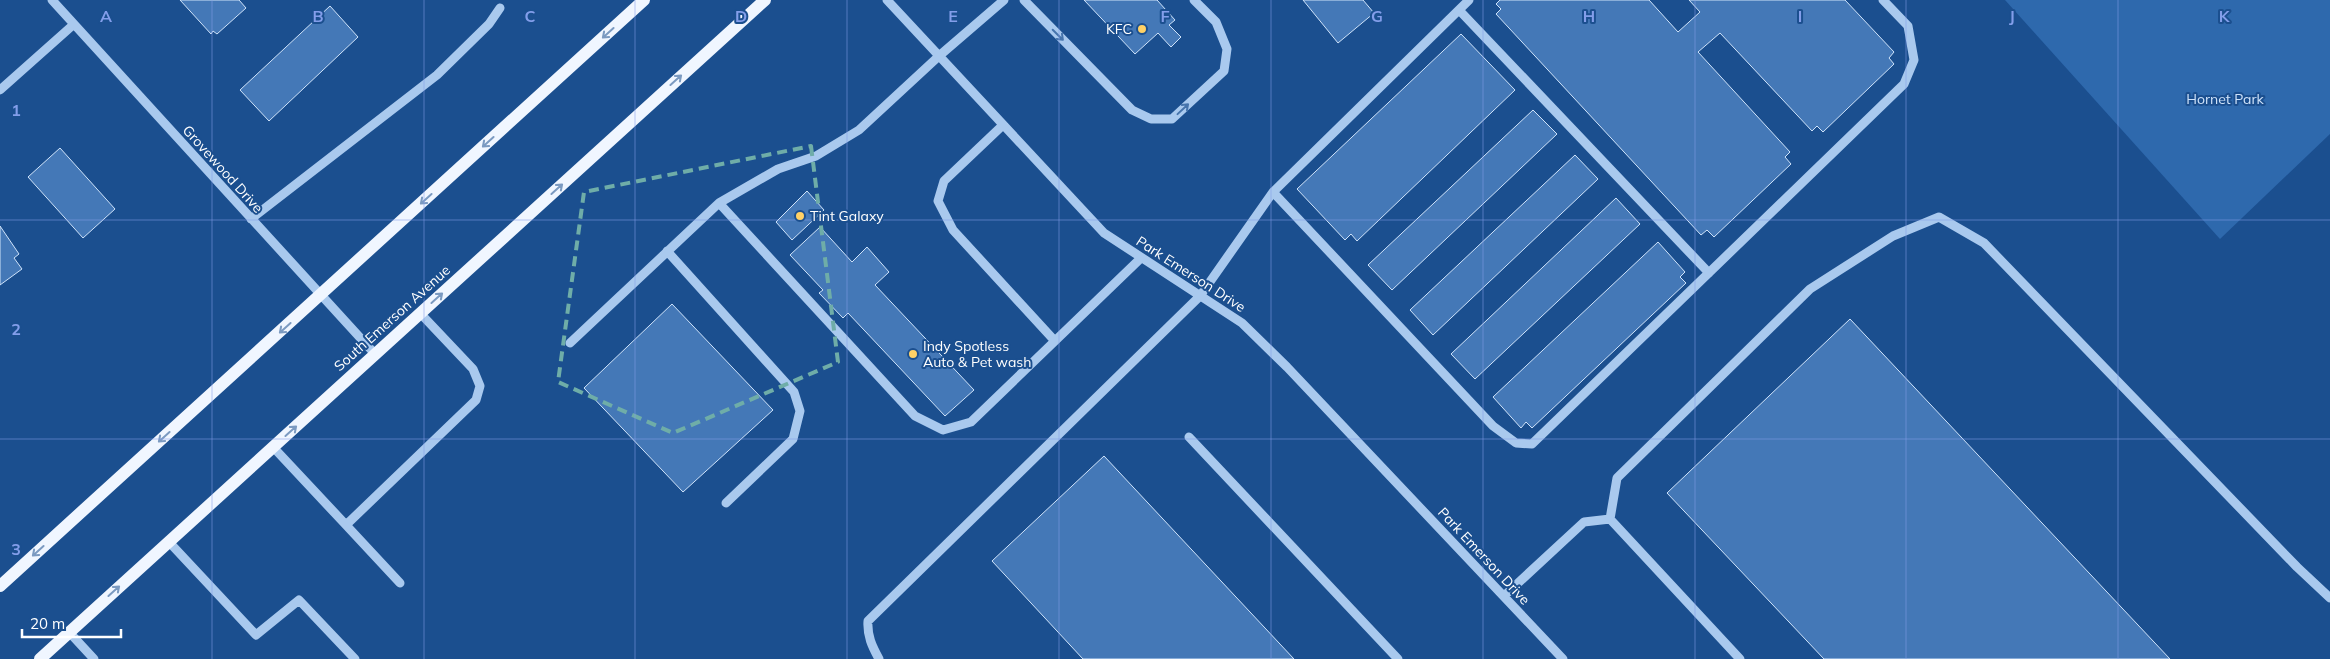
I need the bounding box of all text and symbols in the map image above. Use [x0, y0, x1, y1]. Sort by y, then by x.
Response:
text: A [100, 6, 112, 26]
text: B [312, 6, 324, 26]
text: C [525, 6, 536, 26]
text: D [735, 6, 747, 26]
text: E [948, 6, 958, 26]
text: F [1160, 6, 1170, 26]
text: G [1371, 6, 1383, 26]
text: H [1583, 6, 1595, 26]
text: I [1798, 6, 1802, 26]
text: J [2009, 6, 2015, 26]
text: K [2219, 6, 2231, 26]
place label: KFC [1106, 20, 1132, 38]
marker: KFC [1136, 23, 1148, 35]
one-way arrow [602, 27, 615, 39]
one-way arrow [1052, 28, 1064, 41]
one-way arrow [670, 74, 683, 86]
park label: Hornet Park [2186, 90, 2265, 108]
text: 1 [11, 100, 21, 120]
one-way arrow [1177, 103, 1189, 115]
street label: Grovewood Drive [179, 121, 267, 217]
one-way arrow [482, 136, 495, 148]
one-way arrow [551, 183, 563, 195]
one-way arrow [419, 193, 432, 204]
place label: Tint Galaxy [810, 207, 884, 225]
marker: Tint Galaxy [794, 210, 806, 222]
street label: Park Emerson Drive [1133, 232, 1249, 316]
street label: South Emerson Avenue [330, 261, 454, 375]
one-way arrow [430, 292, 443, 304]
text: 2 [11, 319, 21, 339]
one-way arrow [278, 322, 291, 334]
place label: Indy Spotless Auto & Pet wash [923, 337, 1031, 371]
marker: Indy Spotless Auto & Pet wash [907, 348, 919, 360]
one-way arrow [284, 425, 297, 437]
one-way arrow [158, 431, 171, 443]
street label: Park Emerson Drive [1434, 503, 1534, 609]
text: 3 [11, 539, 21, 559]
one-way arrow [32, 545, 45, 557]
one-way arrow [108, 585, 121, 597]
scale bar [22, 606, 121, 638]
text: 20 m [30, 614, 65, 633]

